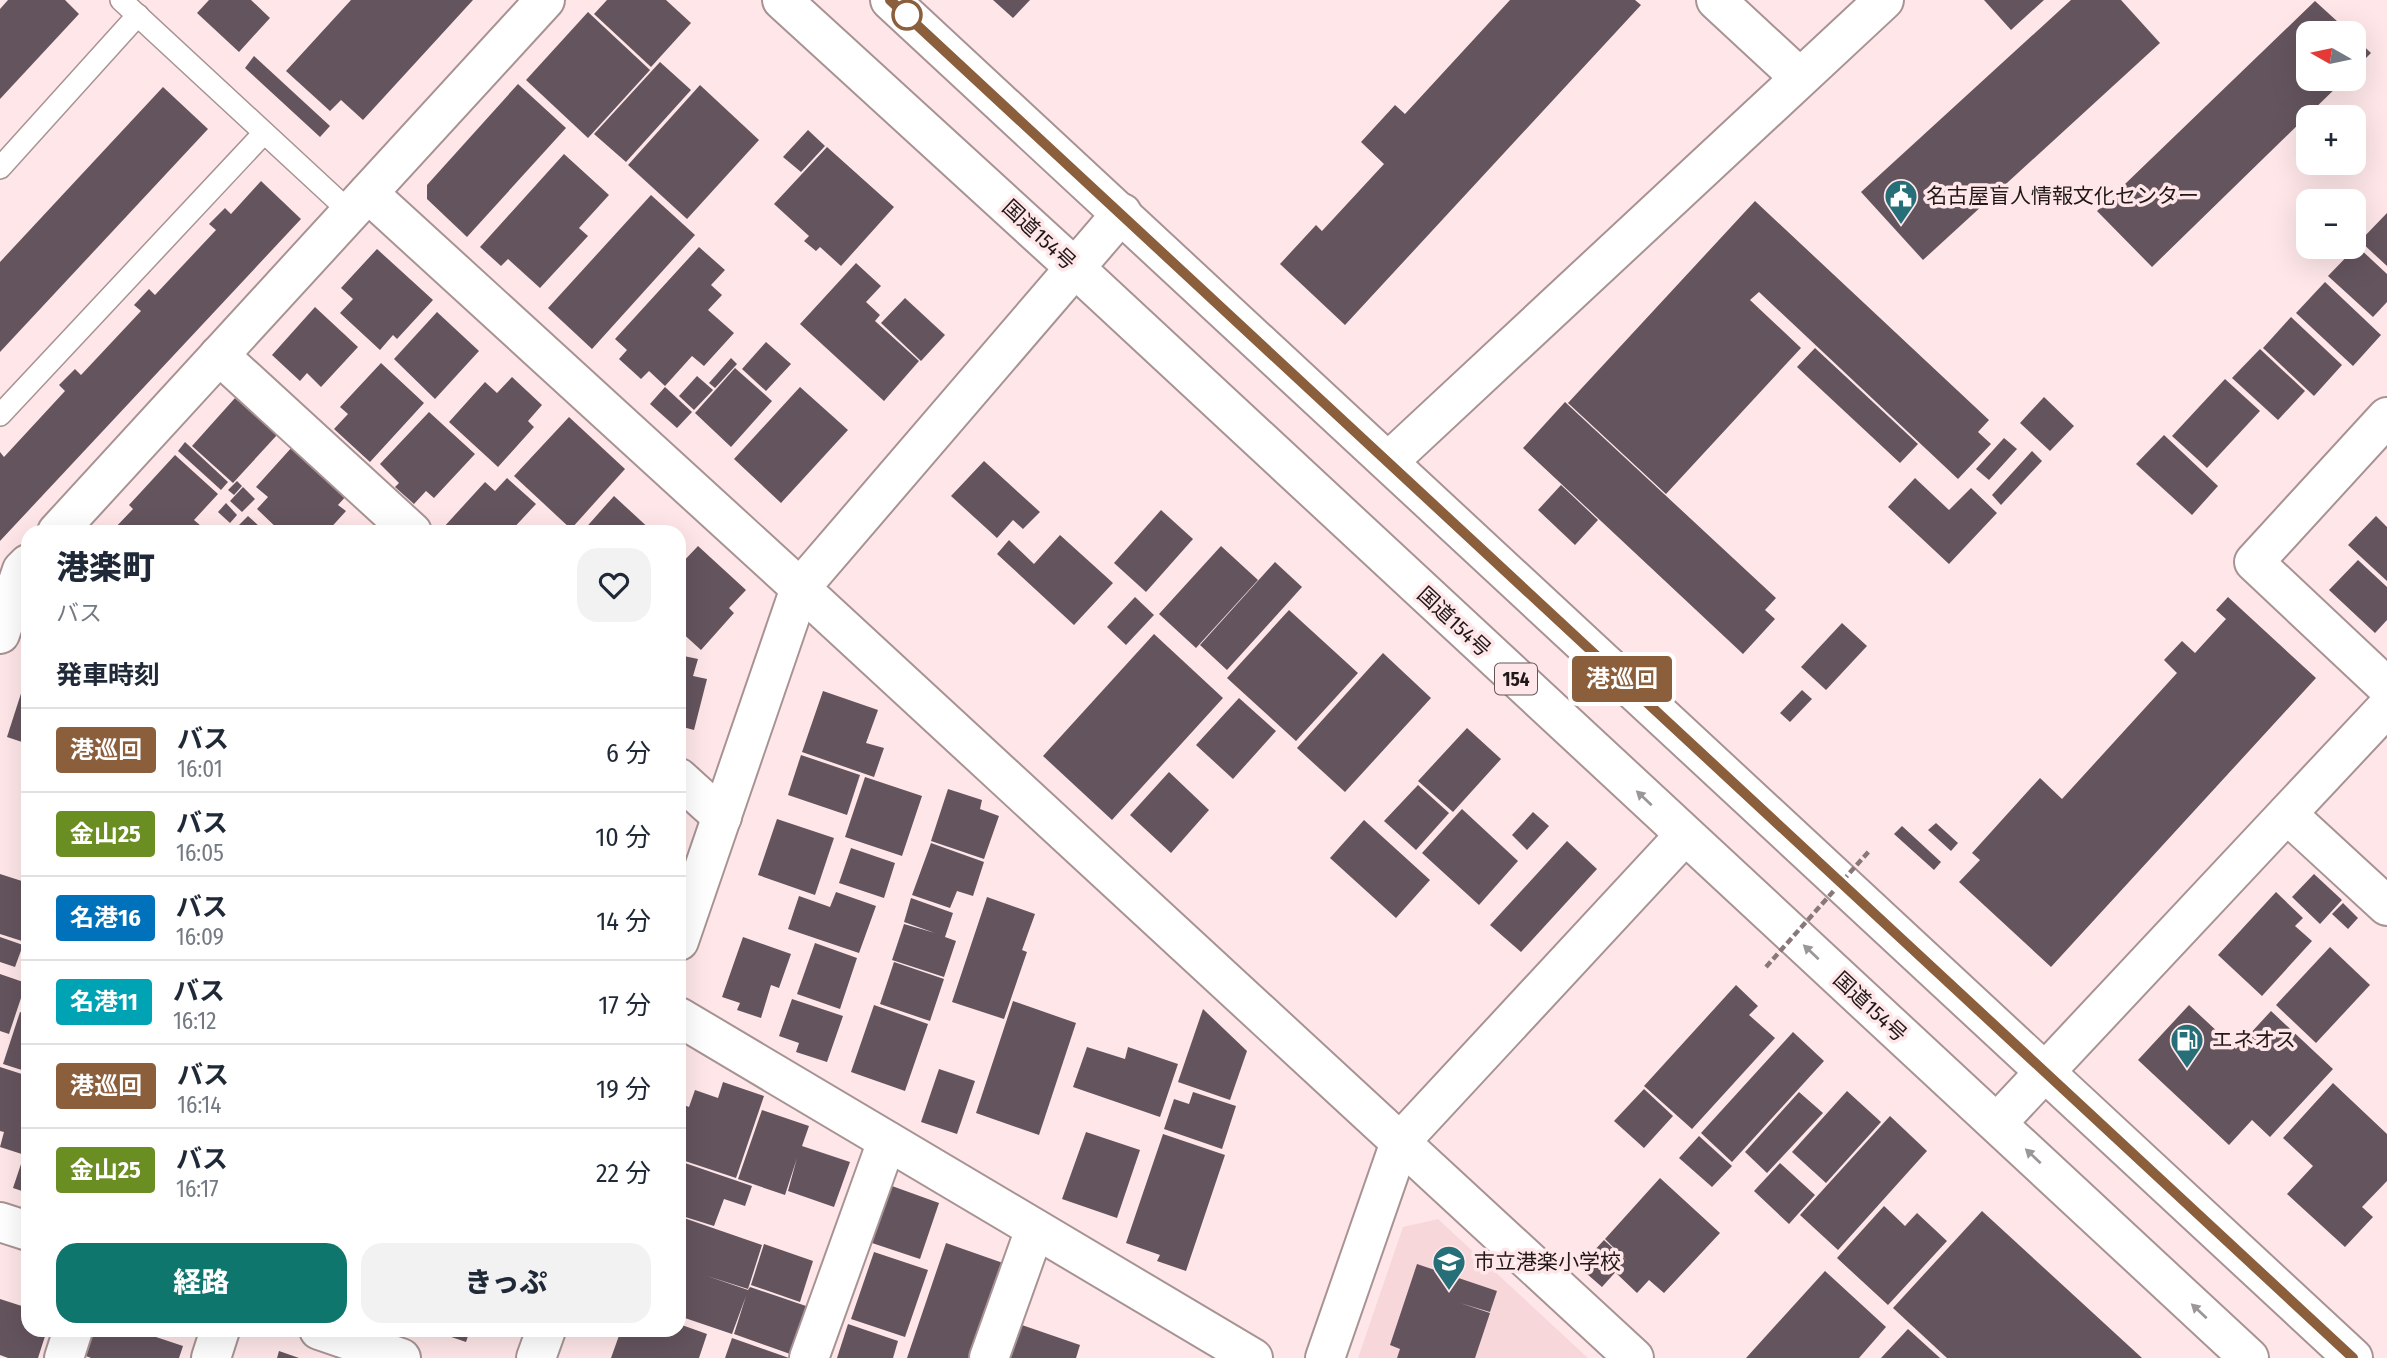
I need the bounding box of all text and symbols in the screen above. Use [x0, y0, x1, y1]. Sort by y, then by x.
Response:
unlabelled marker [892, 0, 922, 30]
north arrow [2296, 21, 2366, 91]
map controls [2296, 21, 2366, 259]
button: + [2296, 105, 2366, 175]
public building icon: 名古屋盲人情報文化センター [1882, 177, 1920, 226]
place label: 名古屋盲人情報文化センター [1926, 183, 2199, 209]
button: − [2296, 189, 2366, 259]
street label: 国道154号 [997, 194, 1081, 276]
text: 港楽町 [56, 548, 155, 588]
button: heart [577, 548, 651, 622]
street label: 国道154号 [1412, 581, 1496, 663]
text: バス [56, 599, 102, 627]
line badge: 港巡回 [1582, 656, 1662, 702]
text: 発車時刻 [56, 660, 160, 691]
road number: 154 [1495, 664, 1537, 694]
text: 港巡回 [1586, 665, 1658, 693]
text: バス [177, 724, 229, 755]
text: 港巡回 [70, 736, 142, 764]
text: 6 分 [606, 738, 651, 769]
text: 16:01 [177, 755, 223, 783]
one-way arrow [1635, 790, 1653, 806]
text: バス [176, 808, 228, 839]
text: 金山25 [70, 820, 141, 848]
text: 10 分 [595, 822, 651, 853]
text: 16:05 [176, 839, 224, 867]
text: バス [176, 892, 228, 923]
text: 名港16 [70, 904, 141, 932]
text: 14 分 [596, 906, 651, 937]
text: 16:09 [176, 923, 224, 951]
one-way arrow [1802, 944, 1820, 960]
street label: 国道154号 [1828, 966, 1912, 1048]
text: バス [173, 976, 225, 1007]
text: 名港11 [70, 988, 138, 1016]
text: 17 分 [598, 990, 651, 1021]
text: 16:12 [173, 1007, 216, 1035]
fuel station icon: エネオス [2168, 1021, 2206, 1070]
place label: エネオス [2212, 1027, 2296, 1053]
text: バス [177, 1060, 229, 1091]
text: 港巡回 [70, 1072, 142, 1100]
text: 19 分 [596, 1074, 651, 1105]
text: 16:14 [177, 1091, 221, 1119]
text: バス [176, 1144, 228, 1175]
one-way arrow [2024, 1148, 2042, 1164]
text: 金山25 [70, 1156, 141, 1184]
text: 22 分 [596, 1158, 651, 1189]
text: 16:17 [176, 1175, 219, 1203]
button: 経路 [56, 1243, 347, 1323]
button: きっぷ [361, 1243, 651, 1323]
school or university icon: 市立港楽小学校 [1430, 1243, 1468, 1292]
place label: 市立港楽小学校 [1474, 1249, 1621, 1275]
one-way arrow [2191, 1304, 2208, 1320]

